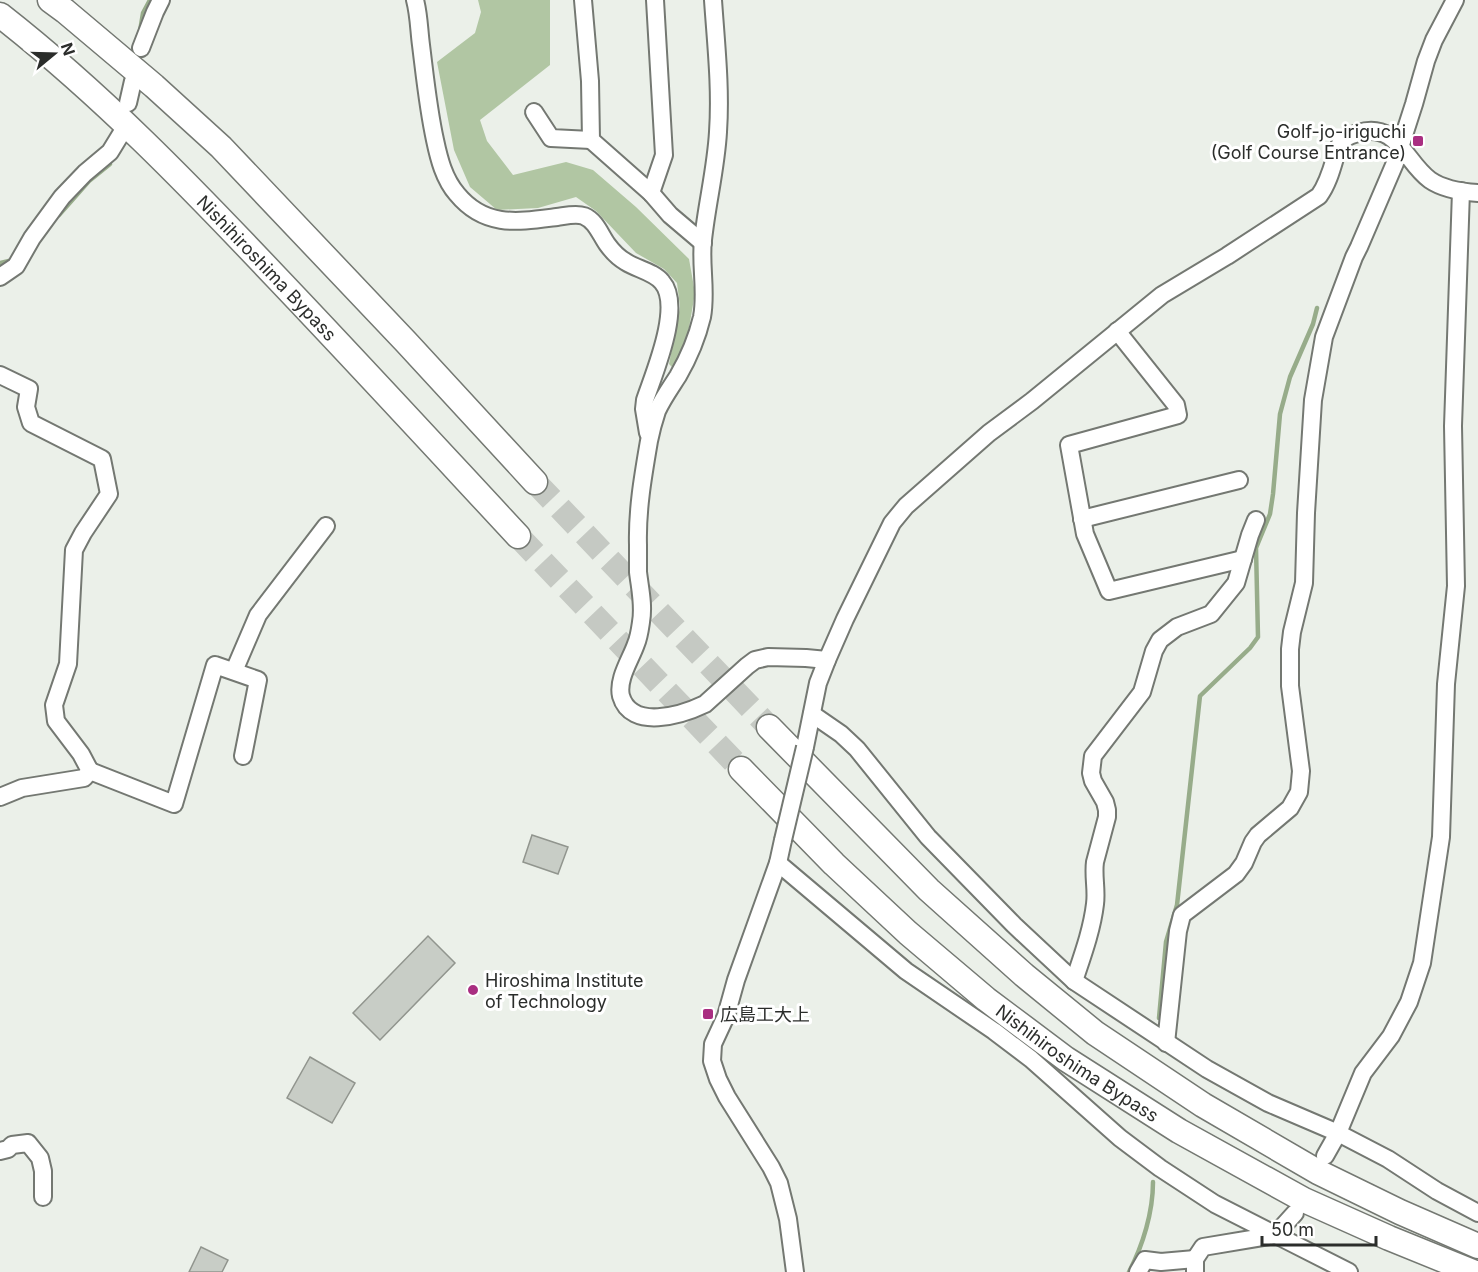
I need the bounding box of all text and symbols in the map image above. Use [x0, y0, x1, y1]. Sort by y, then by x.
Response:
north arrow [24, 24, 84, 84]
text: N [57, 40, 80, 58]
place label: Golf-jo-iriguchi (Golf Course Entrance) [1211, 121, 1406, 163]
marker: Golf-jo-iriguchi (Golf Course Entrance) [1411, 134, 1425, 148]
street label: Nishihiroshima Bypass [193, 191, 341, 345]
place label: Hiroshima Institute of Technology [485, 970, 643, 1012]
marker: Hiroshima Institute of Technology [466, 983, 480, 997]
street label: Nishihiroshima Bypass [992, 1000, 1163, 1126]
place label: 広島工大上 [720, 1004, 810, 1025]
marker: 広島工大上 [701, 1007, 715, 1021]
scale bar [1262, 1209, 1376, 1247]
text: 50 m [1271, 1219, 1314, 1240]

